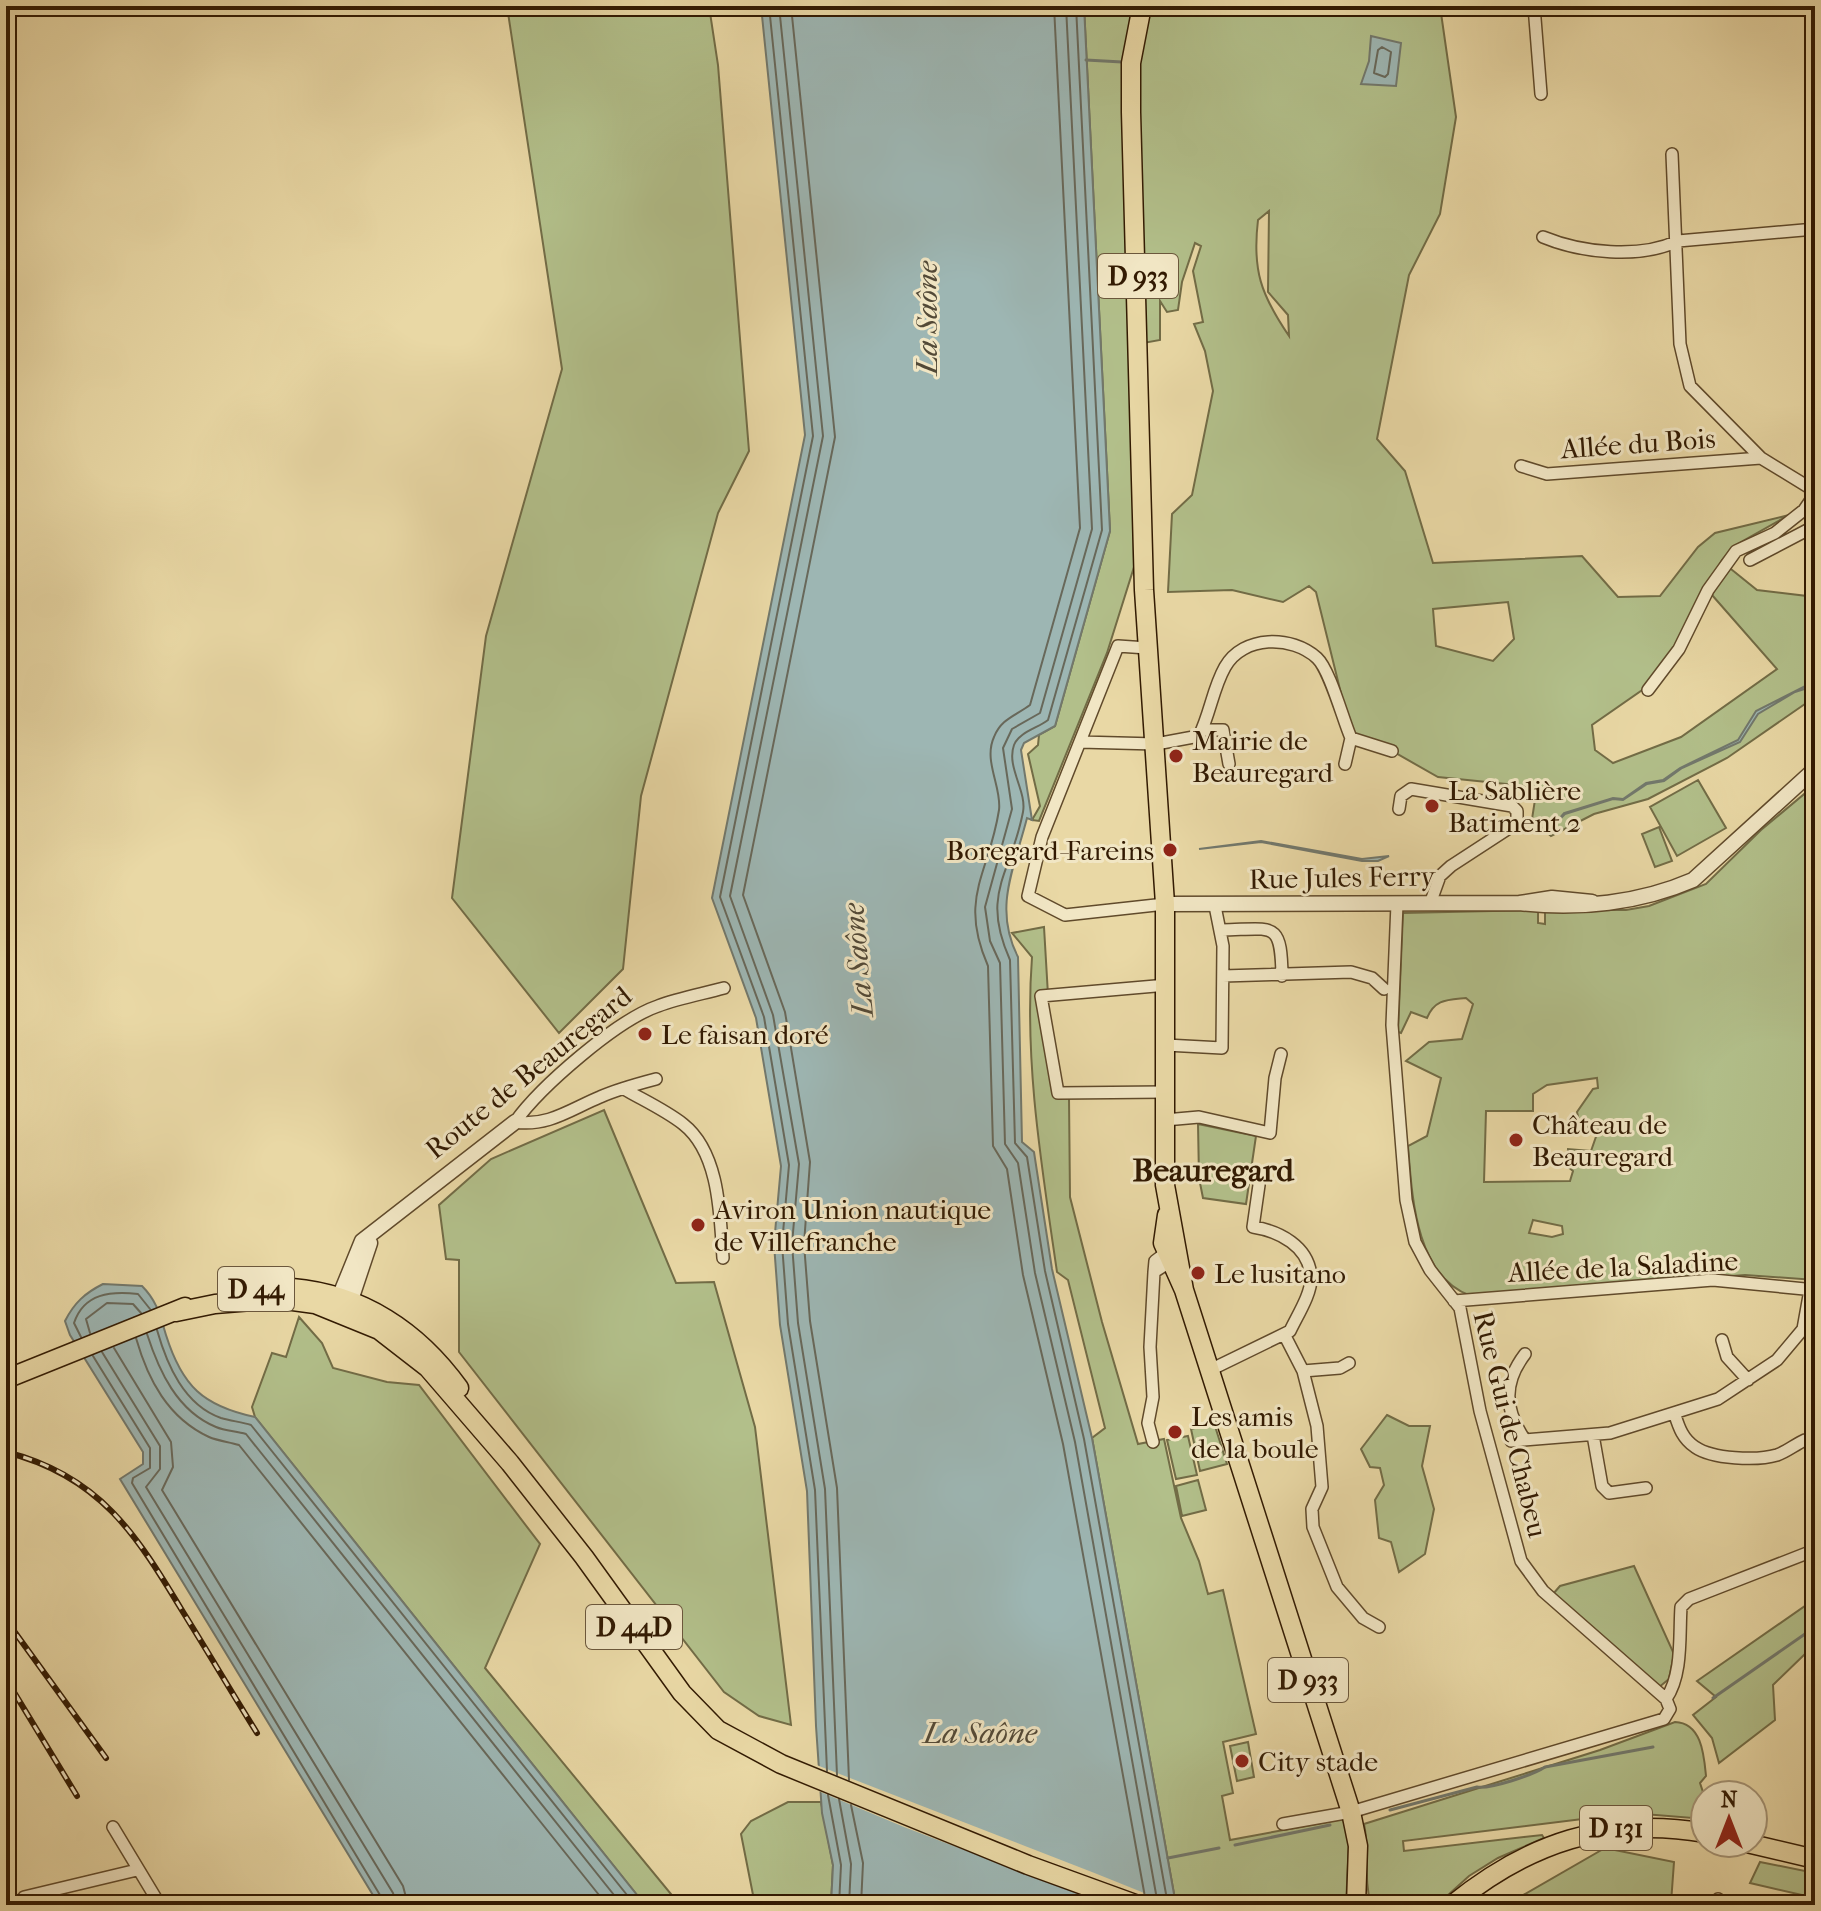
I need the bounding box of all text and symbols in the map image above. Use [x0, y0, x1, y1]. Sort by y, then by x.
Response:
road number: D 933 [1098, 254, 1178, 298]
water label: La Saône [910, 260, 945, 377]
street label: Allée du Bois [1559, 422, 1716, 465]
place label: Mairie de Beauregard [1192, 724, 1334, 789]
marker: Mairie de Beauregard [1167, 747, 1185, 765]
place label: La Sablière Batiment 2 [1448, 774, 1581, 839]
marker: La Sablière Batiment 2 [1423, 797, 1441, 815]
place label: Boregard-Fareins [946, 834, 1154, 867]
marker: Boregard-Fareins [1161, 841, 1179, 859]
street label: Rue Jules Ferry [1248, 859, 1437, 896]
water label: La Saône [836, 901, 881, 1020]
street label: Route de Beauregard [419, 979, 639, 1166]
place label: Le faisan doré [661, 1018, 829, 1051]
marker: Le faisan doré [636, 1025, 654, 1043]
place label: Château de Beauregard [1532, 1108, 1674, 1173]
marker: Château de Beauregard [1507, 1131, 1525, 1149]
district label: Beauregard [1132, 1152, 1295, 1189]
place label: Aviron Union nautique de Villefranche [713, 1193, 991, 1258]
marker: Aviron Union nautique de Villefranche [689, 1216, 707, 1234]
street label: Allée de la Saladine [1506, 1244, 1739, 1289]
place label: Le lusitano [1214, 1257, 1346, 1290]
marker: Le lusitano [1189, 1264, 1207, 1282]
road number: D 44 [218, 1267, 294, 1311]
street label: Rue Gui de Chabeu [1466, 1307, 1555, 1541]
place label: Les amis de la boule [1191, 1400, 1319, 1465]
marker: Les amis de la boule [1166, 1423, 1184, 1441]
road number: D 44D [586, 1605, 682, 1649]
road number: D 933 [1268, 1658, 1348, 1702]
water label: La Saône [921, 1716, 1038, 1751]
place label: City stade [1258, 1745, 1378, 1778]
marker: City stade [1233, 1752, 1251, 1770]
north arrow [1689, 1779, 1769, 1859]
text: N [1721, 1787, 1738, 1813]
road number: D 131 [1580, 1806, 1652, 1850]

